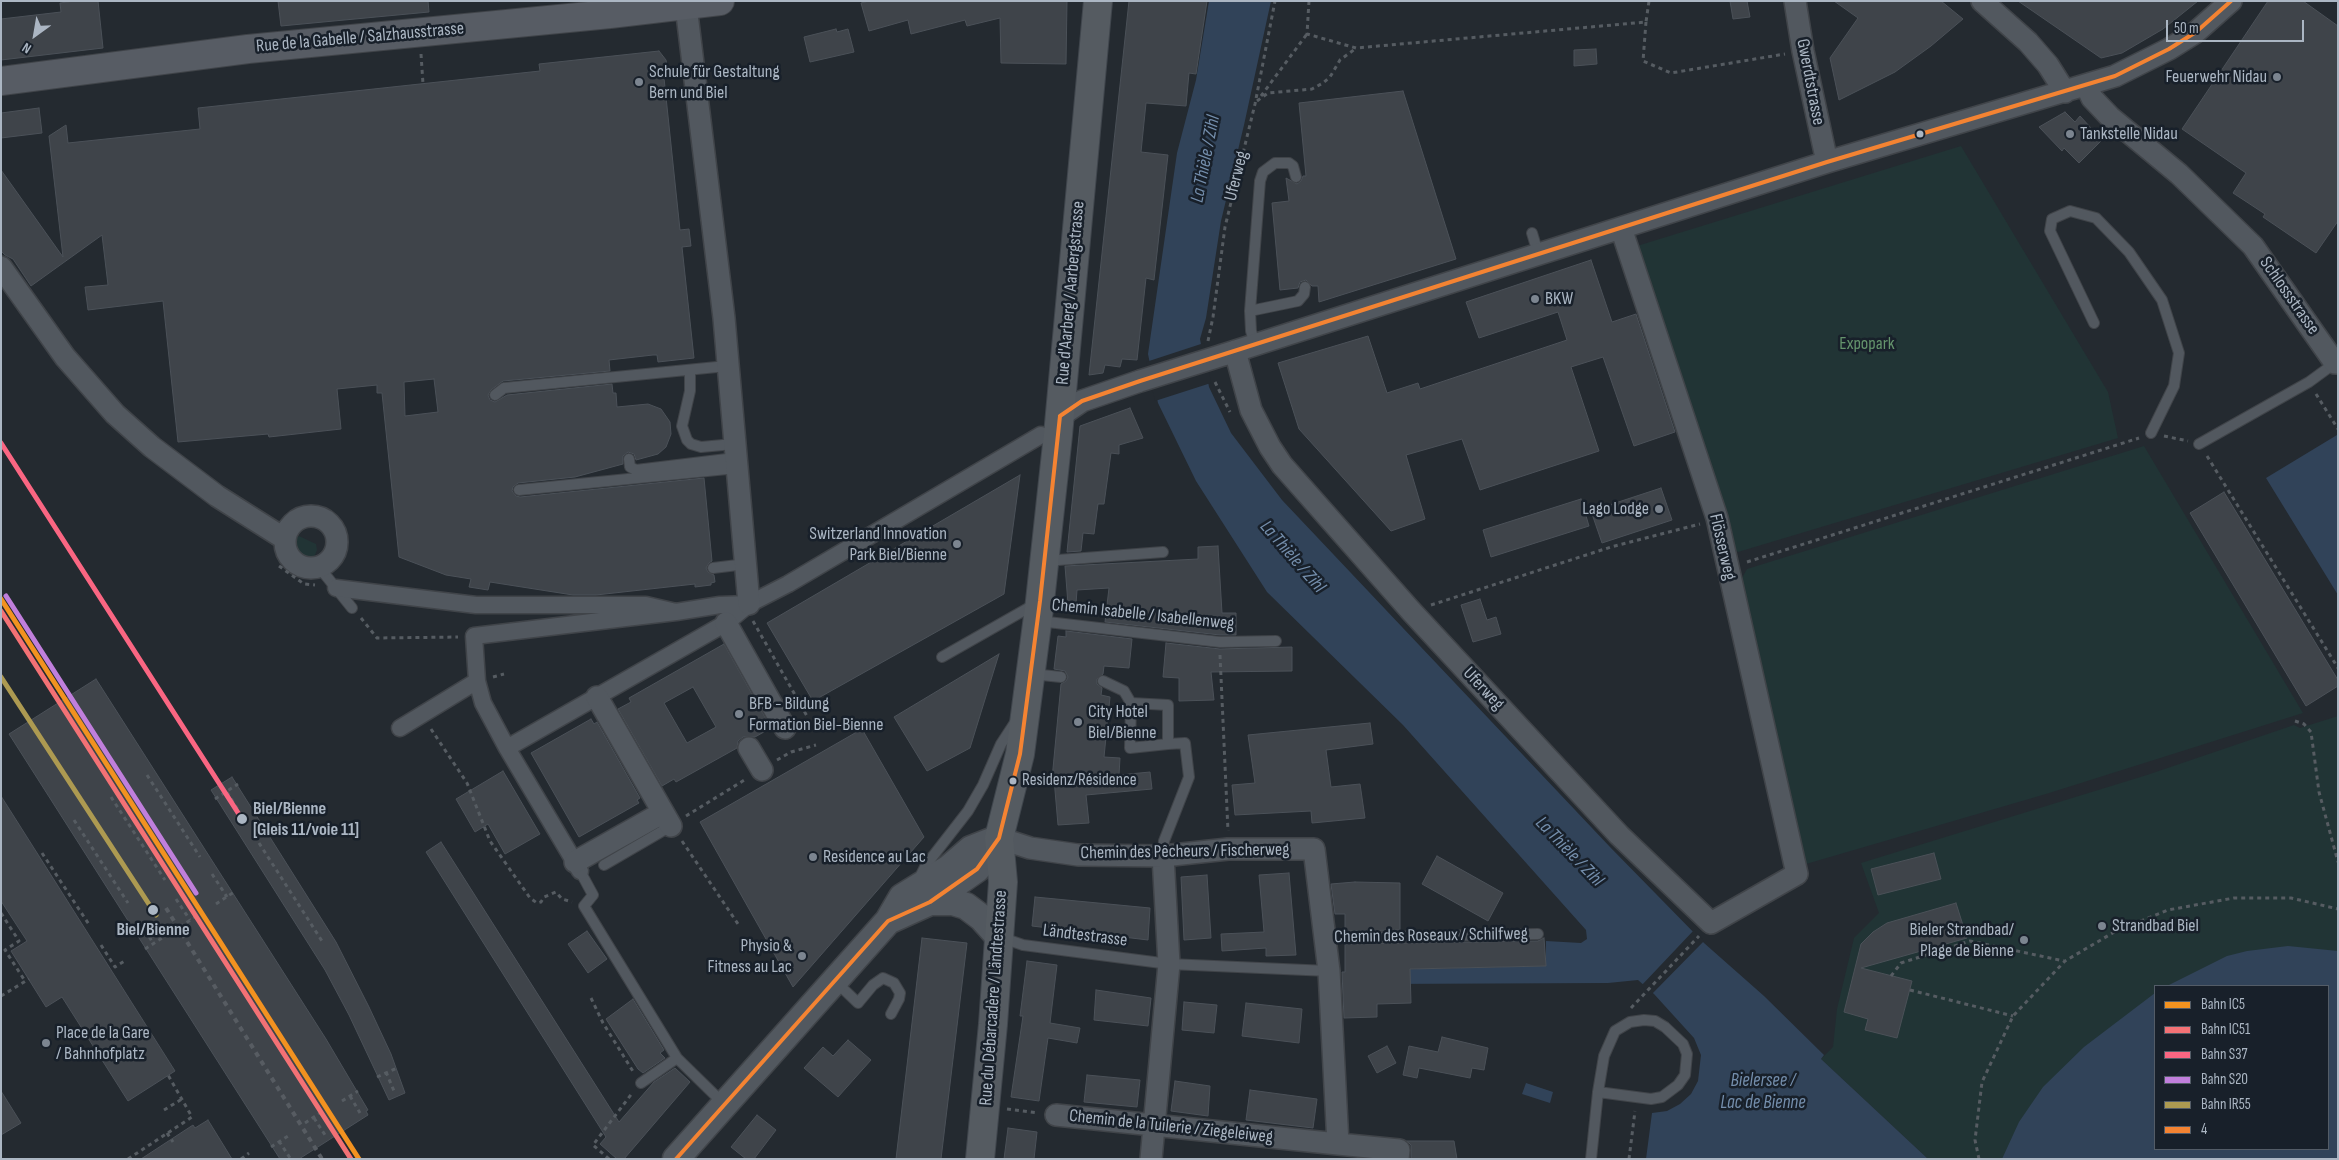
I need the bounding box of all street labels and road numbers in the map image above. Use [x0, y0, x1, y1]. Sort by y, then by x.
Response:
street label: Rue de la Gabelle / Salzhausstrasse [255, 18, 465, 58]
street label: Gwerdtstrasse [1791, 37, 1829, 127]
street label: Uferweg [1220, 149, 1254, 203]
street label: Rue d'Aarberg / Aarbergstrasse [1052, 200, 1090, 386]
street label: Schlossstrasse [2254, 253, 2324, 339]
street label: Flösserweg [1704, 512, 1740, 582]
street label: Chemin Isabelle / Isabellenweg [1051, 595, 1235, 635]
street label: Uferweg [1458, 663, 1508, 715]
street label: Chemin des Pêcheurs / Fischerweg [1080, 839, 1290, 865]
street label: Rue du Débarcadère / Ländtestrasse [976, 890, 1012, 1106]
street label: Ländtestrasse [1041, 920, 1129, 952]
street label: Chemin des Roseaux / Schilfweg [1334, 924, 1528, 948]
street label: Chemin de la Tuilerie / Ziegeleiweg [1068, 1106, 1274, 1148]

